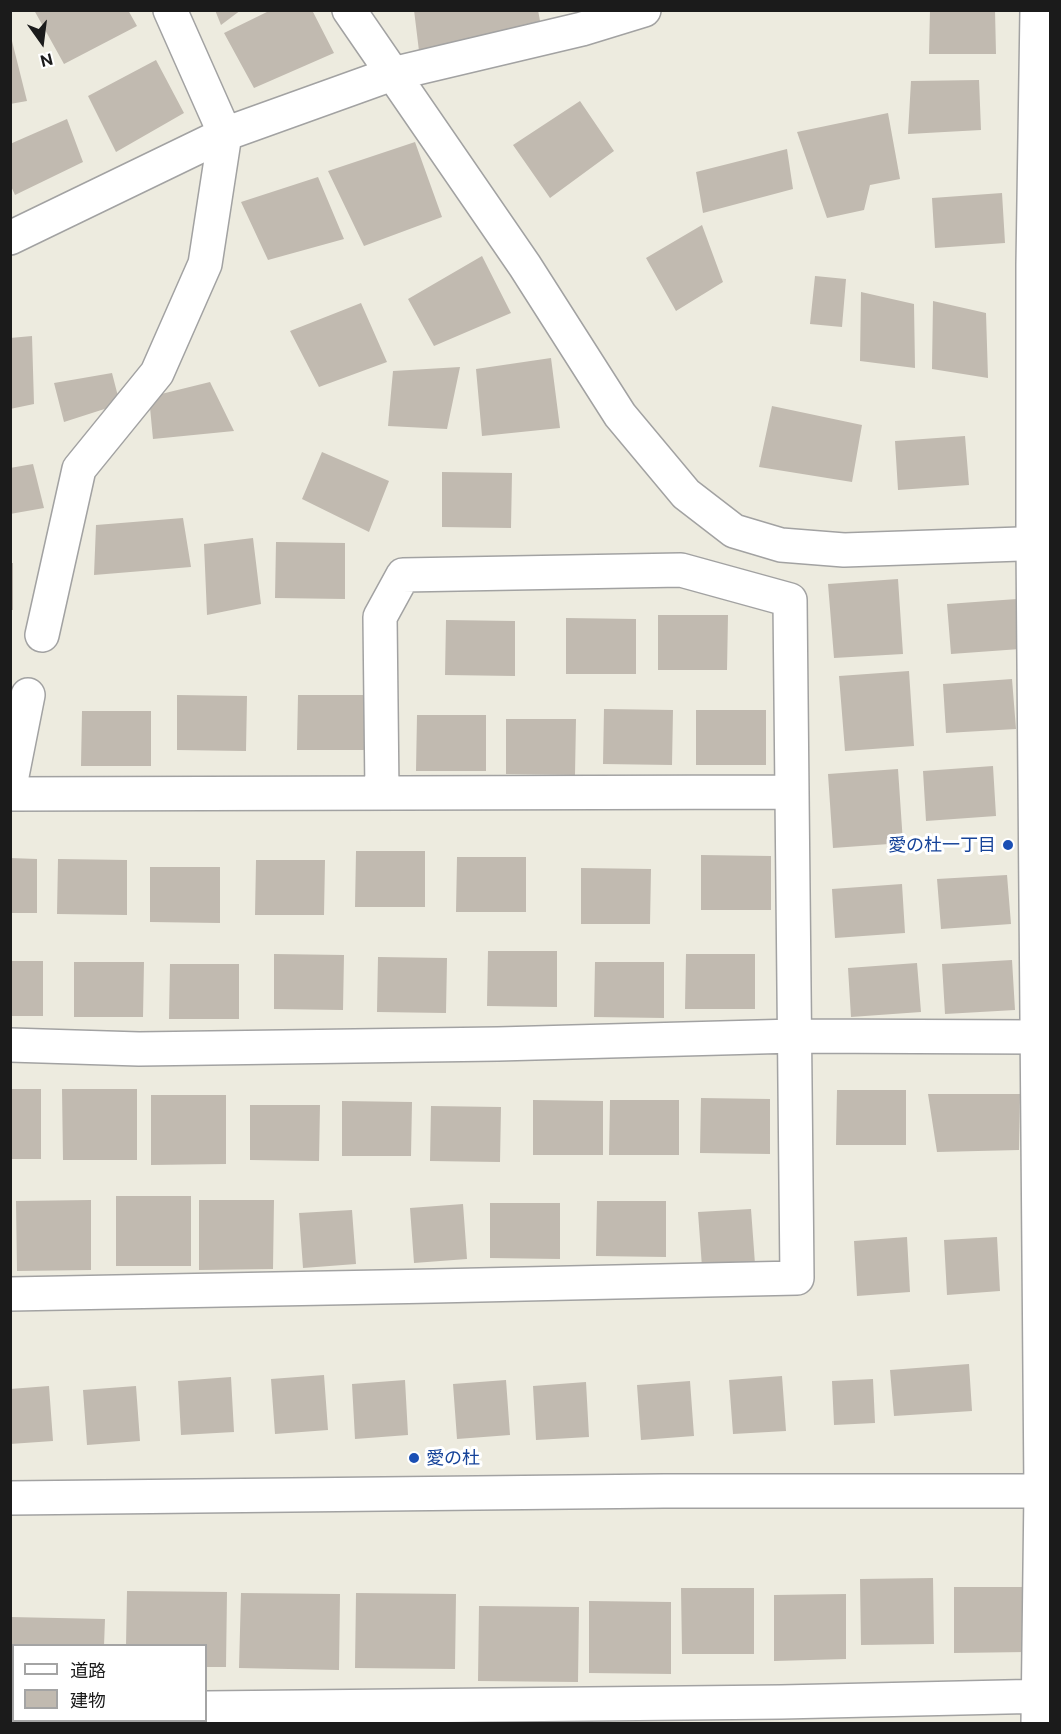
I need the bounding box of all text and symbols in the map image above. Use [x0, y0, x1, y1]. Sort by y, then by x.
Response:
north arrow [12, 12, 72, 72]
text: N [38, 49, 55, 71]
place label: 愛の杜一丁目 [888, 834, 996, 856]
marker: 愛の杜一丁目 [1001, 838, 1015, 852]
place label: 愛の杜 [426, 1447, 480, 1469]
marker: 愛の杜 [407, 1451, 421, 1465]
legend [12, 1644, 207, 1722]
text: 道路 [70, 1660, 106, 1681]
text: 建物 [70, 1690, 106, 1711]

